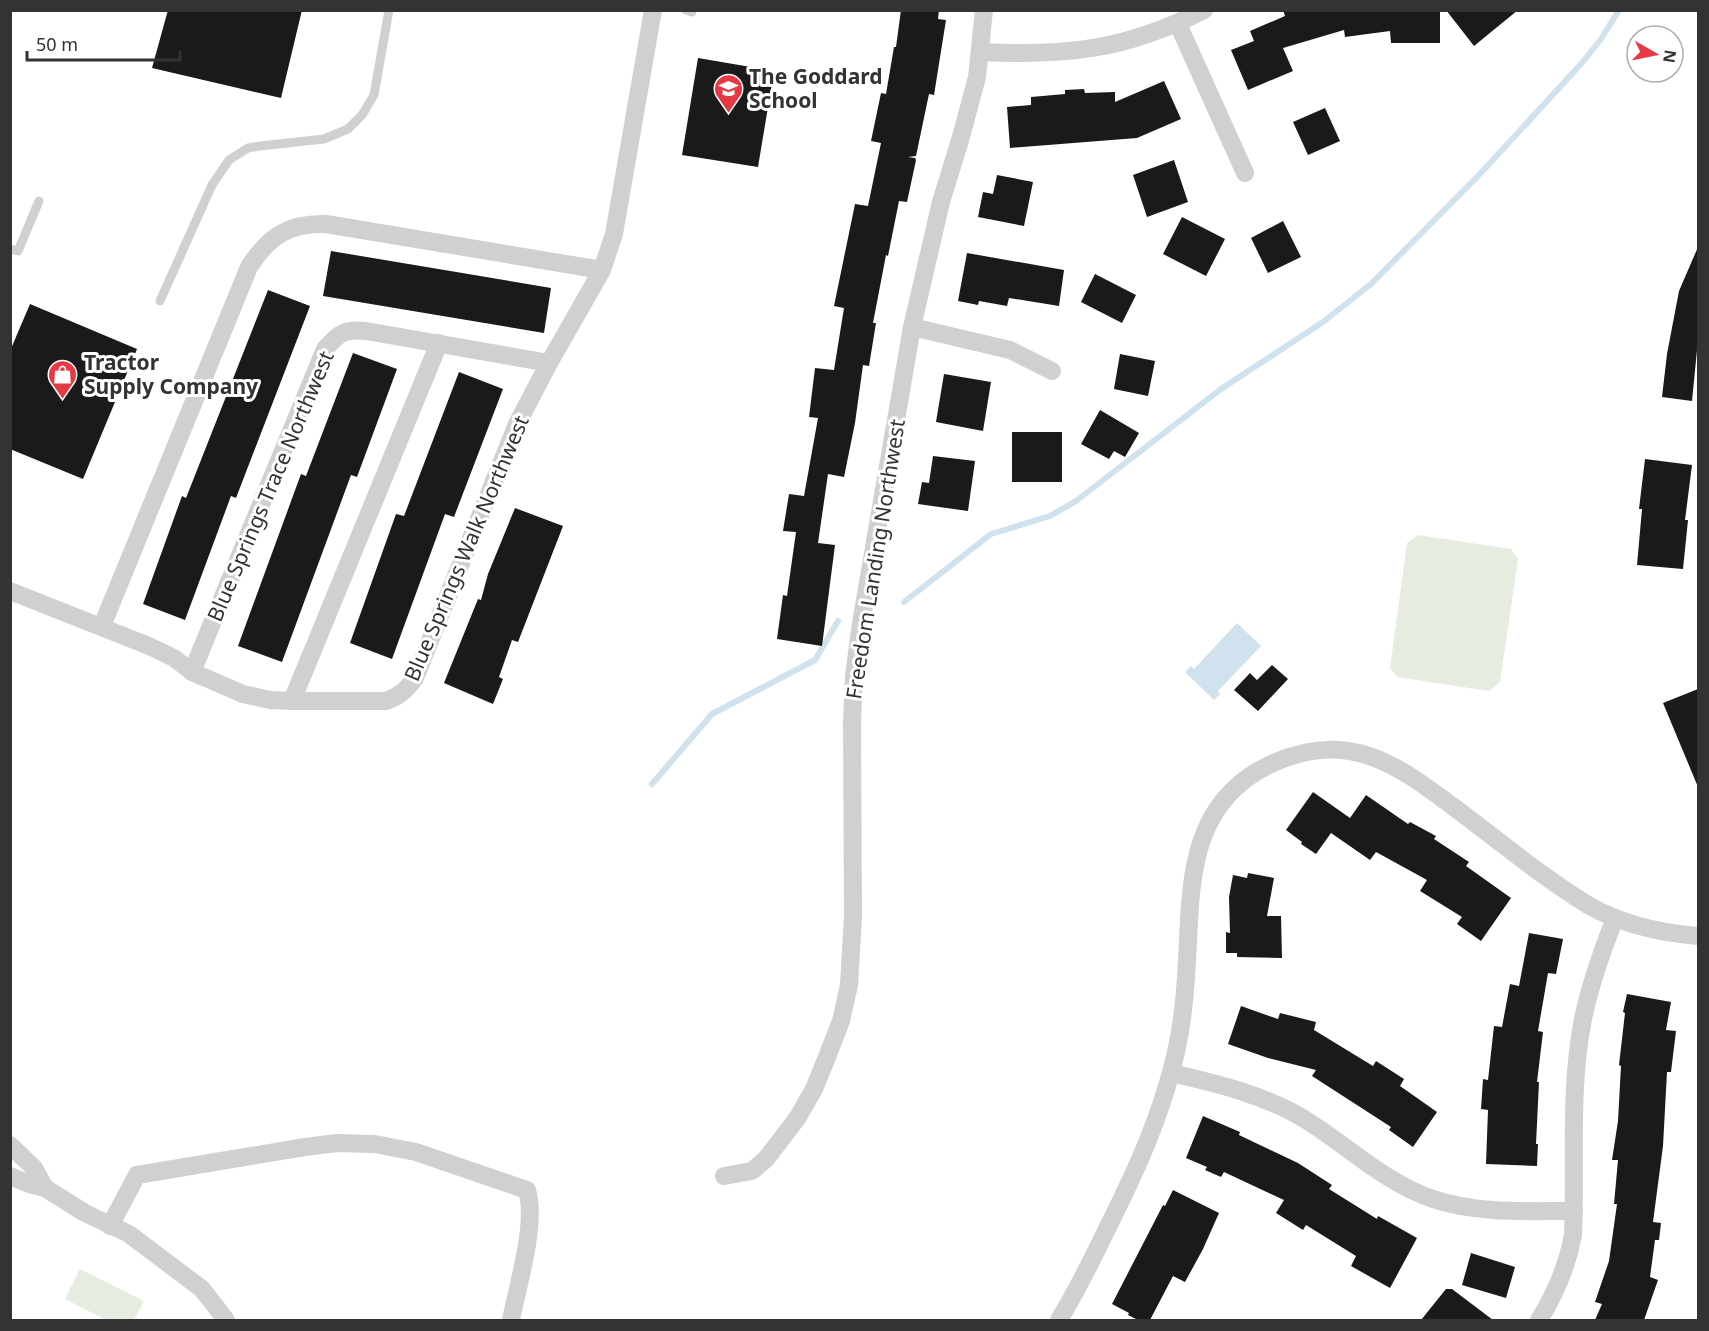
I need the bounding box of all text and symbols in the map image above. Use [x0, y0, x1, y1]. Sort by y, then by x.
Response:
scale bar [27, 24, 180, 62]
north arrow [1625, 24, 1685, 84]
text: 50 m [36, 32, 78, 56]
text: N [1658, 48, 1682, 64]
place label: The Goddard School [749, 62, 882, 114]
school or university icon: The Goddard School [712, 72, 744, 114]
street label: Blue Springs Trace Northwest [200, 346, 340, 626]
place label: Tractor Supply Company [84, 348, 258, 400]
shop icon: Tractor Supply Company [47, 358, 79, 400]
street label: Blue Springs Walk Northwest [397, 410, 535, 685]
street label: Freedom Landing Northwest [839, 417, 911, 701]

